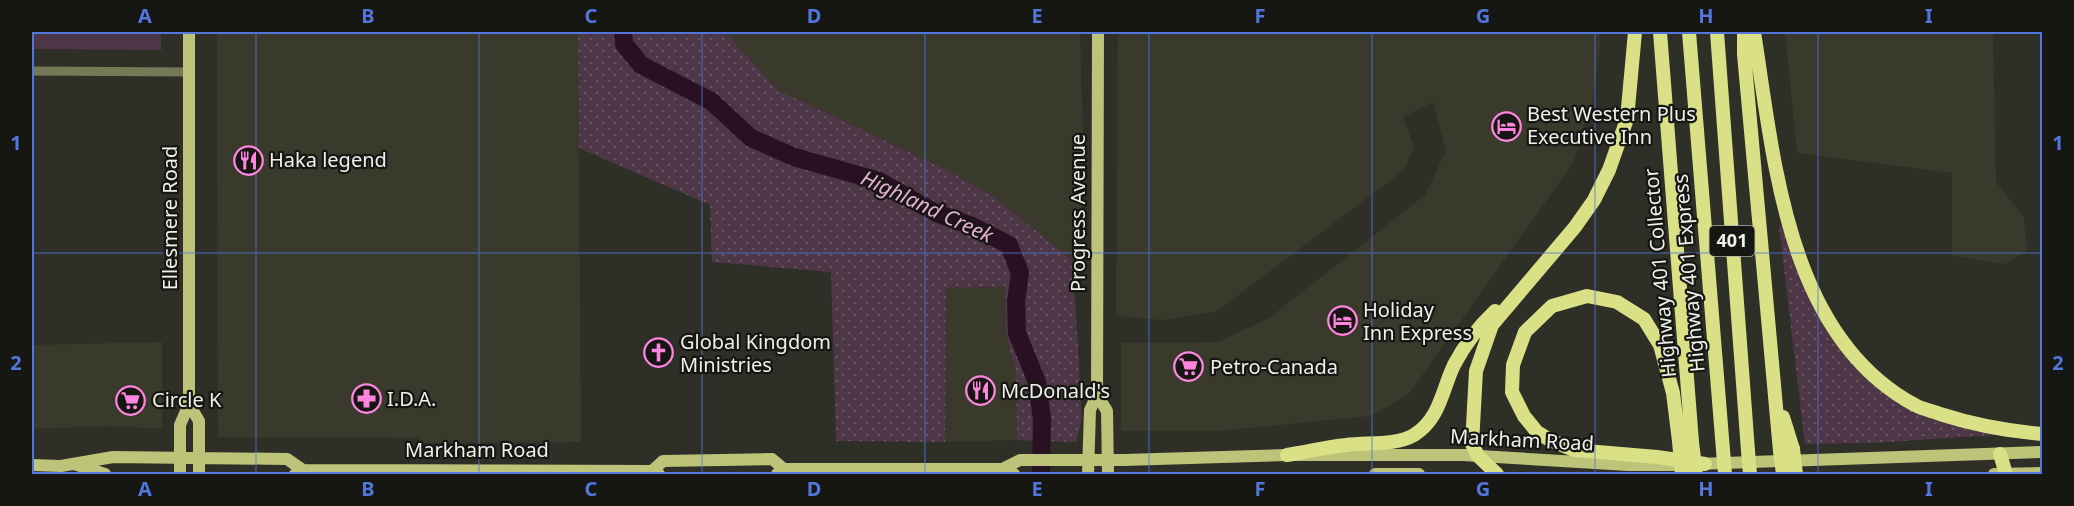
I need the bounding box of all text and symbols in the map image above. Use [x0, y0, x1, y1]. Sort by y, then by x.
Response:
text: A [138, 2, 152, 29]
text: B [361, 2, 375, 29]
text: C [585, 2, 598, 29]
text: D [807, 2, 821, 29]
text: E [1031, 2, 1043, 29]
text: F [1255, 2, 1265, 29]
text: G [1476, 2, 1490, 29]
text: H [1698, 2, 1714, 29]
text: I [1925, 2, 1933, 29]
place label: Best Western Plus Executive Inn [1527, 100, 1696, 150]
hotel icon: Best Western Plus Executive Inn [1490, 110, 1522, 142]
text: 1 [10, 129, 22, 156]
text: 1 [2052, 129, 2064, 156]
street label: Progress Avenue [1064, 134, 1091, 292]
restaurant icon: Haka legend [232, 144, 264, 176]
street label: Ellesmere Road [156, 146, 183, 290]
place label: Haka legend [269, 146, 387, 173]
water label: Highland Creek [857, 163, 999, 250]
street label: Highway 401 Collector [1637, 167, 1682, 379]
street label: Highway 401 Express [1666, 173, 1711, 373]
road number: 401 [1710, 226, 1754, 256]
place label: Holiday Inn Express [1363, 296, 1472, 346]
hotel icon: Holiday Inn Express [1326, 305, 1358, 337]
place label: Global Kingdom Ministries [680, 328, 831, 378]
church icon: Global Kingdom Ministries [643, 337, 675, 369]
text: 2 [10, 349, 22, 376]
text: 2 [2052, 349, 2064, 376]
supermarket icon: Petro-Canada [1173, 351, 1205, 383]
place label: Petro-Canada [1210, 353, 1338, 380]
restaurant icon: McDonald's [964, 375, 996, 407]
place label: McDonald's [1001, 377, 1110, 404]
pharmacy icon: I.D.A. [350, 383, 382, 415]
supermarket icon: Circle K [115, 384, 147, 416]
place label: I.D.A. [387, 385, 436, 412]
place label: Circle K [152, 386, 222, 413]
street label: Markham Road [1449, 422, 1595, 457]
street label: Markham Road [405, 436, 549, 463]
text: A [138, 475, 152, 502]
text: B [361, 475, 375, 502]
text: C [585, 475, 598, 502]
text: D [807, 475, 821, 502]
text: E [1031, 475, 1043, 502]
text: F [1255, 475, 1265, 502]
text: G [1476, 475, 1490, 502]
text: H [1698, 475, 1714, 502]
text: I [1925, 475, 1933, 502]

